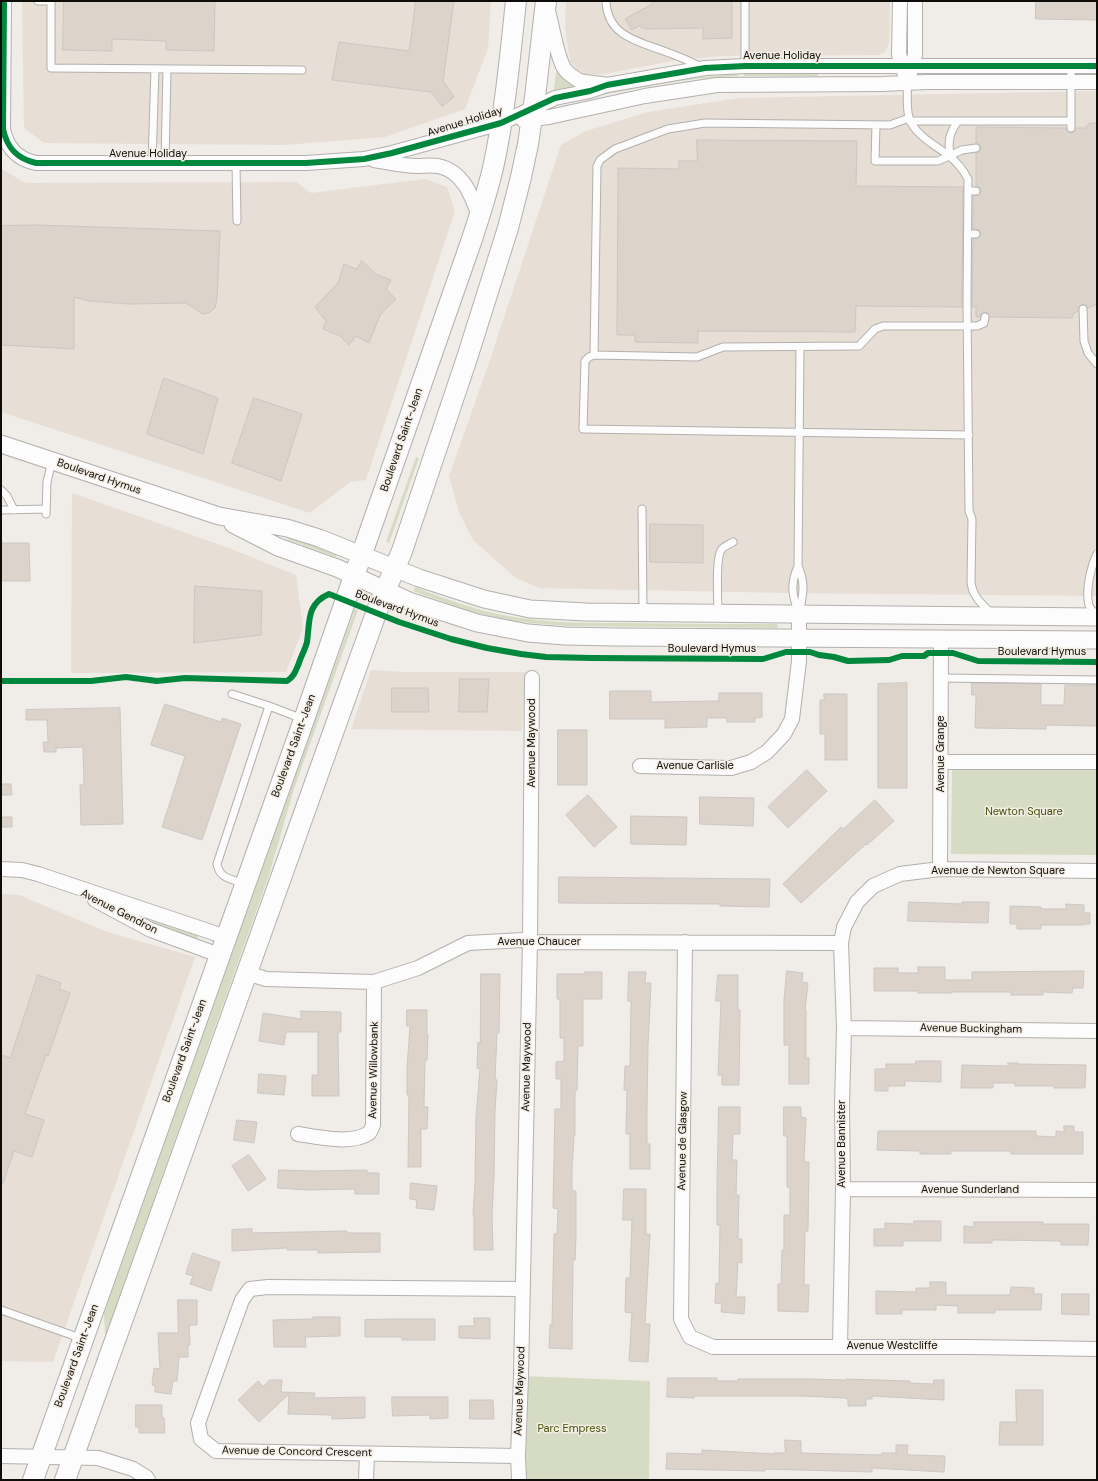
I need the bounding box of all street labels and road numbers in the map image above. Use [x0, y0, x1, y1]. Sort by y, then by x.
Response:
street label: Avenue Holiday [743, 49, 821, 63]
street label: Avenue Holiday [426, 104, 504, 140]
street label: Avenue Holiday [109, 147, 187, 161]
street label: Boulevard Saint-Jean [378, 386, 426, 494]
street label: Boulevard Hymus [55, 456, 143, 498]
street label: Boulevard Hymus [353, 588, 441, 630]
street label: Boulevard Hymus [668, 642, 756, 656]
street label: Boulevard Hymus [998, 645, 1086, 659]
street label: Boulevard Saint-Jean [269, 693, 319, 799]
street label: Avenue Maywood [525, 698, 539, 788]
street label: Avenue Grange [934, 715, 948, 793]
street label: Avenue Carlisle [656, 759, 734, 773]
street label: Avenue de Newton Square [931, 864, 1065, 878]
street label: Avenue Gendron [78, 887, 160, 937]
street label: Avenue Chaucer [497, 935, 581, 949]
street label: Boulevard Saint-Jean [160, 998, 210, 1104]
street label: Avenue Willowbank [367, 1021, 381, 1119]
street label: Avenue Maywood [520, 1022, 534, 1112]
street label: Avenue Buckingham [920, 1022, 1022, 1036]
street label: Avenue de Glasgow [676, 1091, 690, 1191]
street label: Avenue Bannister [835, 1100, 849, 1188]
street label: Avenue Sunderland [921, 1183, 1019, 1197]
street label: Boulevard Saint-Jean [52, 1303, 102, 1409]
street label: Avenue Westcliffe [847, 1339, 937, 1353]
street label: Avenue Maywood [512, 1346, 528, 1436]
street label: Avenue de Concord Crescent [222, 1444, 372, 1460]

